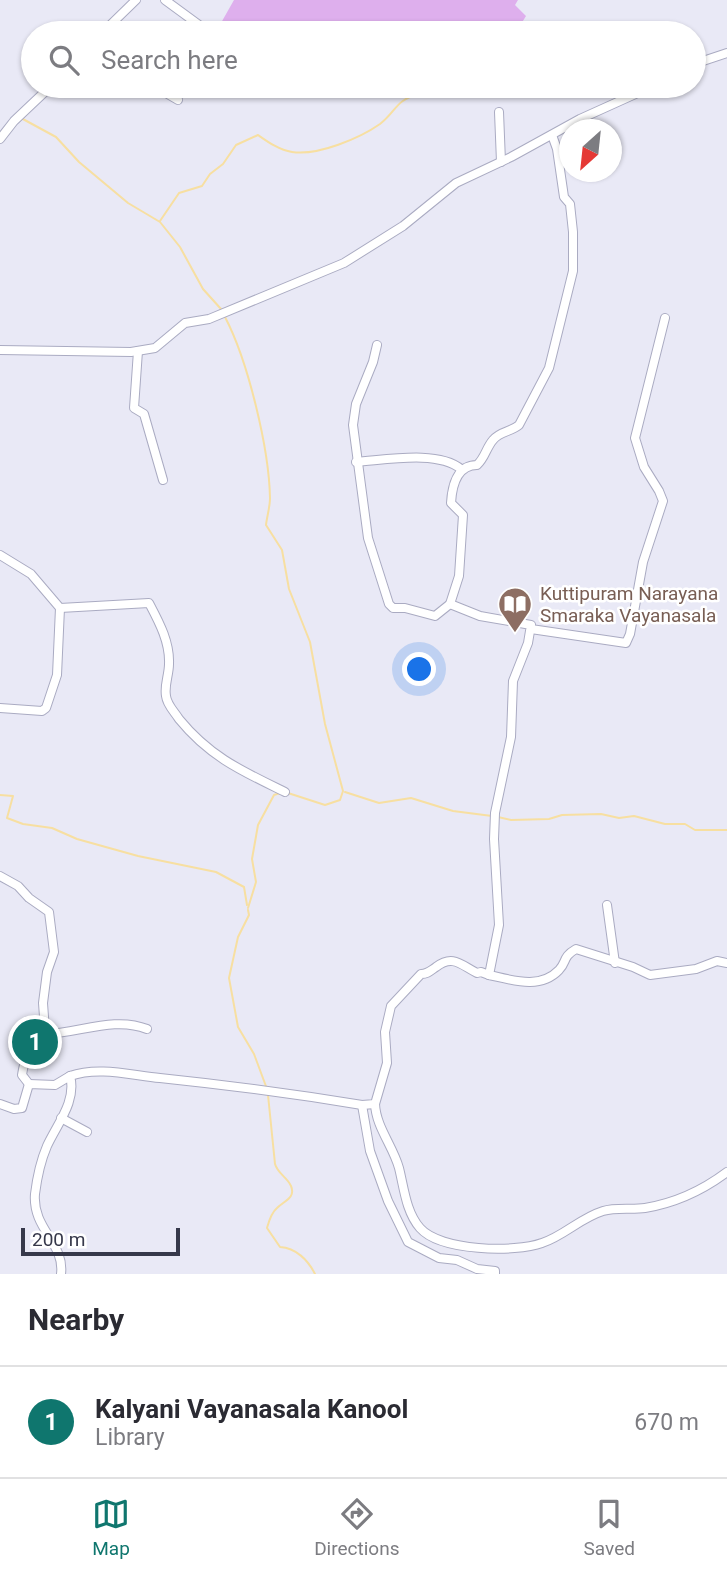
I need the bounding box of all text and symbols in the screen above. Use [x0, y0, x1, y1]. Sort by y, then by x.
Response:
search box [21, 21, 706, 98]
icon: search [45, 41, 83, 79]
text: Search here [101, 45, 238, 75]
north arrow [559, 119, 622, 182]
place label: Kuttipuram Narayana Smaraka Vayanasala [540, 582, 718, 627]
library icon: Kuttipuram Narayana Smaraka Vayanasala [496, 585, 534, 634]
your location [402, 652, 436, 686]
pin: 1 [12, 1016, 58, 1068]
scale bar [21, 1225, 180, 1257]
text: 200 m [32, 1228, 85, 1251]
text: Nearby [28, 1302, 124, 1337]
text: Kalyani Vayanasala Kanool [95, 1394, 408, 1424]
text: 1 [44, 1409, 58, 1436]
text: 670 m [634, 1409, 699, 1436]
text: Library [95, 1424, 165, 1451]
tab: Map [92, 1495, 130, 1560]
tab: Directions [314, 1495, 399, 1560]
tab: Saved [584, 1495, 635, 1560]

